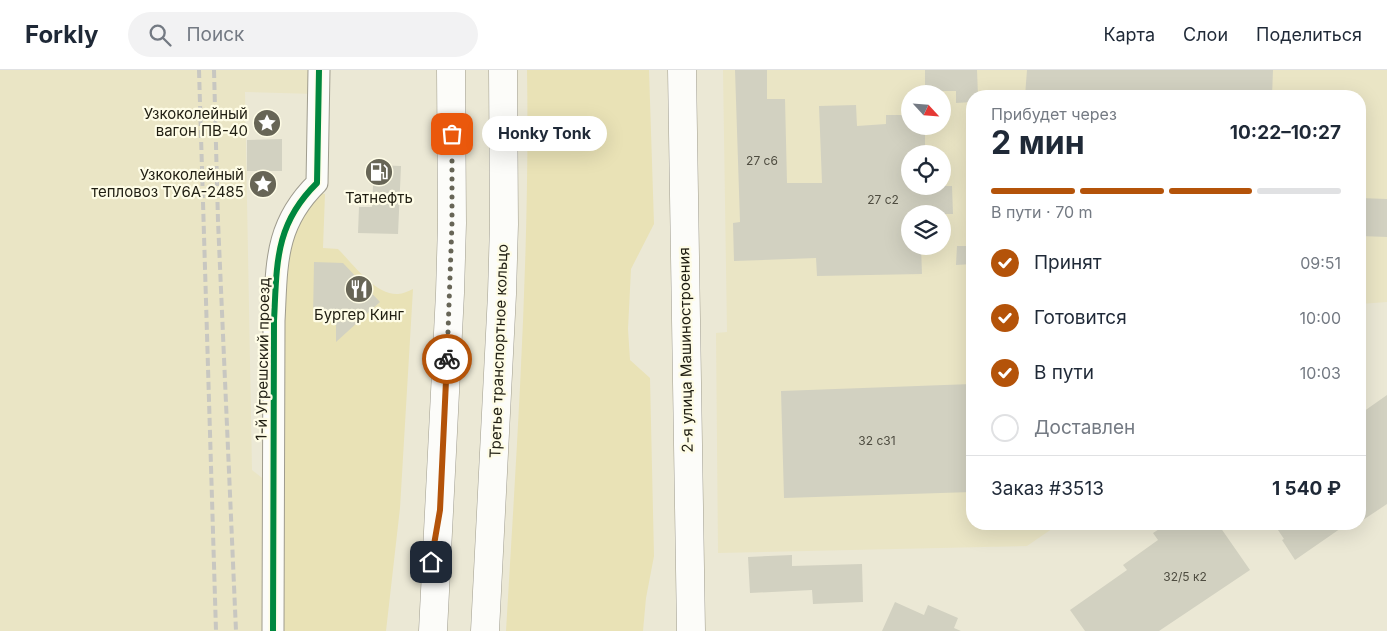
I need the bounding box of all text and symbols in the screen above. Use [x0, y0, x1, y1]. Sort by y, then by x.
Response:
search box [128, 12, 478, 57]
text: Forkly [25, 20, 98, 49]
icon: search [146, 21, 174, 49]
text: Поиск [186, 23, 244, 46]
text: Карта [1103, 24, 1155, 45]
text: Слои [1183, 24, 1228, 45]
text: Поделиться [1256, 24, 1362, 45]
north arrow [901, 85, 951, 135]
map controls [901, 85, 951, 255]
place label: Узкоколейный вагон ПВ-40 [144, 104, 248, 140]
text: Прибудет через [991, 104, 1117, 124]
place icon: Узкоколейный вагон ПВ-40 [252, 108, 282, 138]
pin [431, 113, 473, 155]
callout: Honky Tonk [482, 116, 607, 152]
icon: bag [438, 120, 466, 148]
text: 10:22–10:27 [1230, 121, 1341, 144]
text: Honky Tonk [498, 123, 591, 143]
text: 2 мин [991, 123, 1085, 162]
button: locate [901, 145, 951, 195]
house number: 27 с6 [746, 153, 778, 168]
fuel station icon: Татнефть [364, 157, 394, 187]
place label: Узкоколейный тепловоз ТУ6А-2485 [91, 165, 244, 201]
place icon: Узкоколейный тепловоз ТУ6А-2485 [248, 169, 278, 199]
place label: Татнефть [345, 188, 413, 207]
house number: 27 с2 [867, 192, 899, 207]
text: В пути · 70 m [991, 202, 1093, 222]
button: layers [901, 205, 951, 255]
street label: Третье транспортное кольцо [485, 243, 512, 459]
street label: 2-я улица Машиностроения [674, 247, 697, 453]
icon: check [991, 249, 1019, 277]
text: Принят [1034, 251, 1102, 274]
text: 09:51 [1300, 253, 1341, 273]
restaurant icon: Бургер Кинг [344, 274, 374, 304]
street label: 1-й Угрешский проезд [252, 277, 273, 441]
icon: check [991, 304, 1019, 332]
place label: Бургер Кинг [314, 305, 405, 324]
text: Готовится [1034, 306, 1127, 329]
text: 10:00 [1300, 308, 1341, 328]
courier [422, 334, 472, 384]
icon: bike [433, 345, 461, 373]
icon: check [991, 359, 1019, 387]
text: В пути [1034, 361, 1094, 384]
text: 10:03 [1300, 363, 1341, 383]
text: Доставлен [1034, 416, 1135, 439]
house number: 32 с31 [858, 433, 896, 448]
text: Заказ #3513 [991, 477, 1104, 500]
text: 1 540 ₽ [1272, 477, 1341, 500]
pin [410, 541, 452, 583]
icon: home [417, 548, 445, 576]
house number: 32/5 к2 [1163, 569, 1207, 584]

